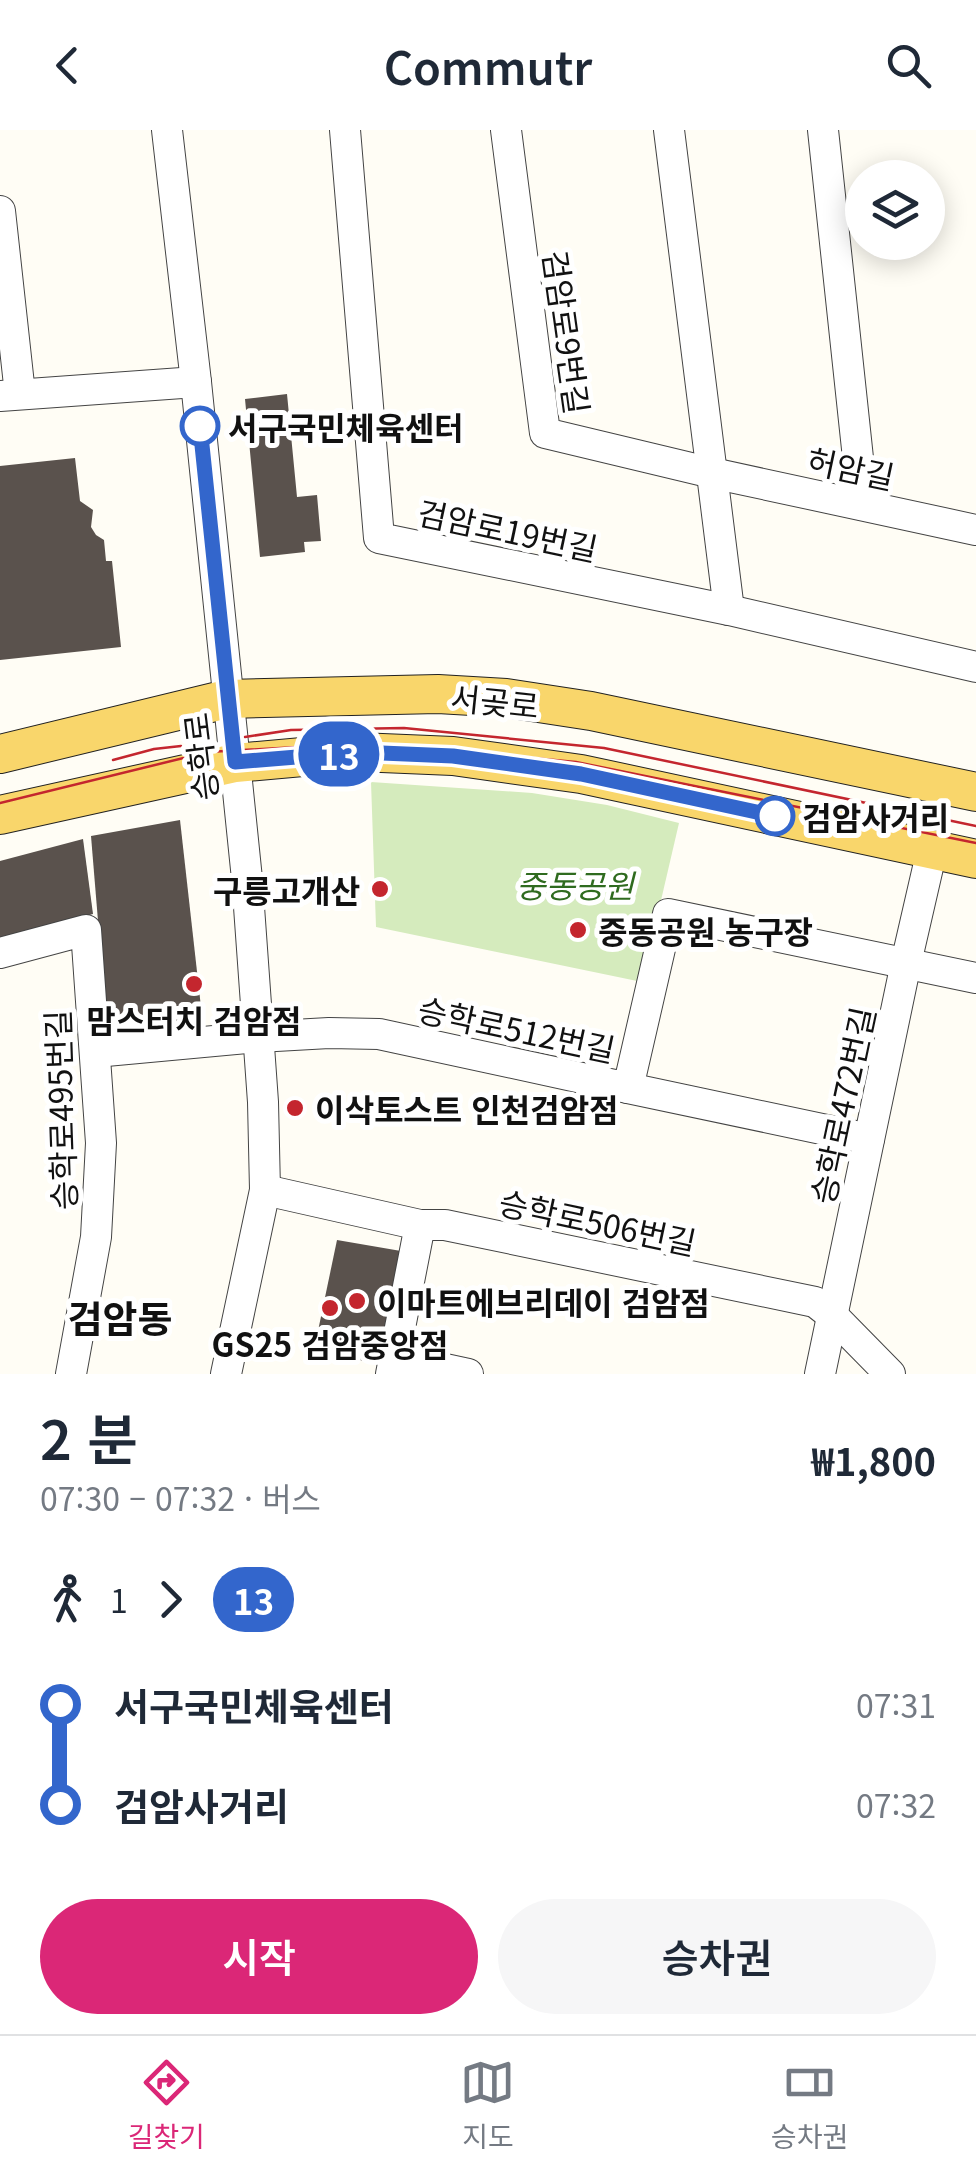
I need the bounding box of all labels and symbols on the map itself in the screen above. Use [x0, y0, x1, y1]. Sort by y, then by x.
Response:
street label: 검암로9번길 [534, 247, 602, 417]
place label: 서구국민체육센터 [228, 403, 464, 449]
marker: 서구국민체육센터 [181, 407, 219, 445]
street label: 허암길 [803, 435, 899, 499]
street label: 검암로19번길 [414, 488, 602, 570]
street label: 서곶로 [449, 673, 541, 727]
street label: 승학로 [171, 710, 227, 804]
line badge: 13 [294, 722, 384, 786]
place label: 검암사거리 [802, 793, 949, 839]
marker: 검암사거리 [756, 797, 794, 835]
park label: 중동공원 [516, 861, 636, 907]
place label: 구릉고개산 [213, 866, 360, 912]
marker: 구릉고개산 [369, 878, 391, 900]
place label: 중동공원 농구장 [598, 907, 813, 953]
marker: 중동공원 농구장 [567, 919, 589, 941]
marker: 맘스터치 검암점 [183, 973, 205, 995]
street label: 승학로512번길 [414, 985, 620, 1071]
place label: 맘스터치 검암점 [86, 996, 302, 1042]
street label: 승학로472번길 [798, 1002, 884, 1208]
street label: 승학로495번길 [33, 1009, 85, 1211]
place label: 이삭토스트 인천검암점 [315, 1085, 618, 1131]
marker: 이삭토스트 인천검암점 [284, 1097, 306, 1119]
street label: 승학로506번길 [495, 1178, 701, 1264]
place label: 이마트에브리데이 검암점 [377, 1278, 710, 1324]
district label: 검암동 [68, 1289, 172, 1344]
marker: 이마트에브리데이 검암점 [346, 1290, 368, 1312]
marker: GS25 검암중앙점 [319, 1297, 341, 1319]
place label: GS25 검암중앙점 [212, 1320, 448, 1366]

